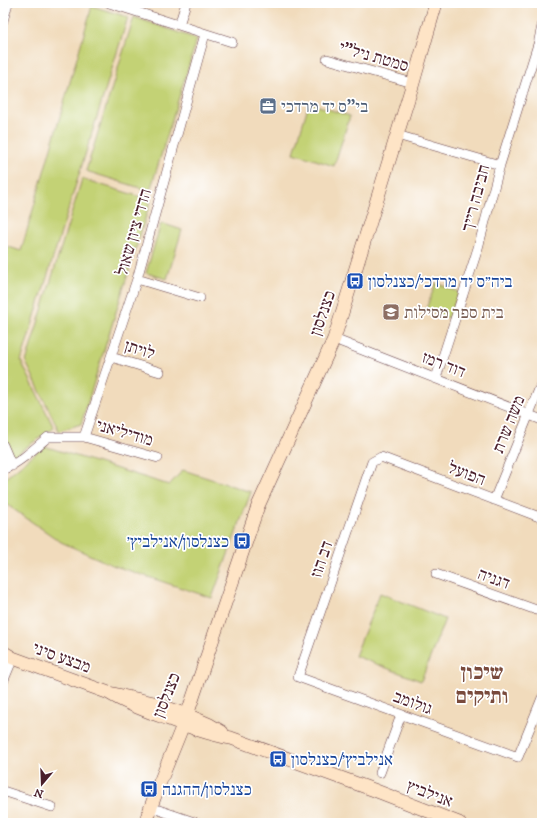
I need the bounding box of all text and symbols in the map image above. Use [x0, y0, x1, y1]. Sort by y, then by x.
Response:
street label: סמטת ניל"י [336, 37, 411, 77]
office icon: בי"ס יד מרדכי [258, 96, 278, 116]
place label: בי"ס יד מרדכי [281, 96, 368, 118]
street label: חביבה רייך [456, 162, 495, 234]
street label: הדדי ציון שאול [111, 186, 157, 278]
bus stop icon: ביה״ס יד מרדכי/כצנלסון [345, 271, 365, 291]
place label: ביה״ס יד מרדכי/כצנלסון [368, 271, 512, 293]
street label: כצנלסון [305, 288, 341, 339]
school or university icon: בית ספר מסילות [381, 302, 401, 322]
place label: בית ספר מסילות [404, 302, 504, 324]
street label: לויתן [122, 335, 158, 365]
street label: דוד רמז [419, 347, 469, 383]
street label: משה שרת [487, 392, 530, 456]
street label: מודיליאני [94, 414, 156, 452]
street label: הפועל [445, 457, 489, 491]
place label: כצנלסון/אנילביץ׳ [127, 531, 229, 553]
bus stop icon: כצנלסון/אנילביץ׳ [232, 531, 252, 551]
street label: דב הוז [305, 538, 338, 581]
street label: דגניה [474, 563, 513, 595]
street label: מבצע סיני [29, 637, 94, 679]
district label: שיכון ותיקים [456, 660, 508, 710]
street label: כצנלסון [148, 670, 186, 721]
street label: גולומב [390, 686, 436, 720]
bus stop icon: אנילביץ׳/כצנלסון [268, 749, 288, 769]
place label: אנילביץ׳/כצנלסון [291, 749, 393, 771]
north arrow [22, 764, 62, 804]
street label: אנילביץ [403, 775, 456, 813]
bus stop icon: כצנלסון/ההגנה [139, 779, 159, 799]
place label: כצנלסון/ההגנה [162, 779, 252, 801]
text: N [33, 784, 46, 801]

